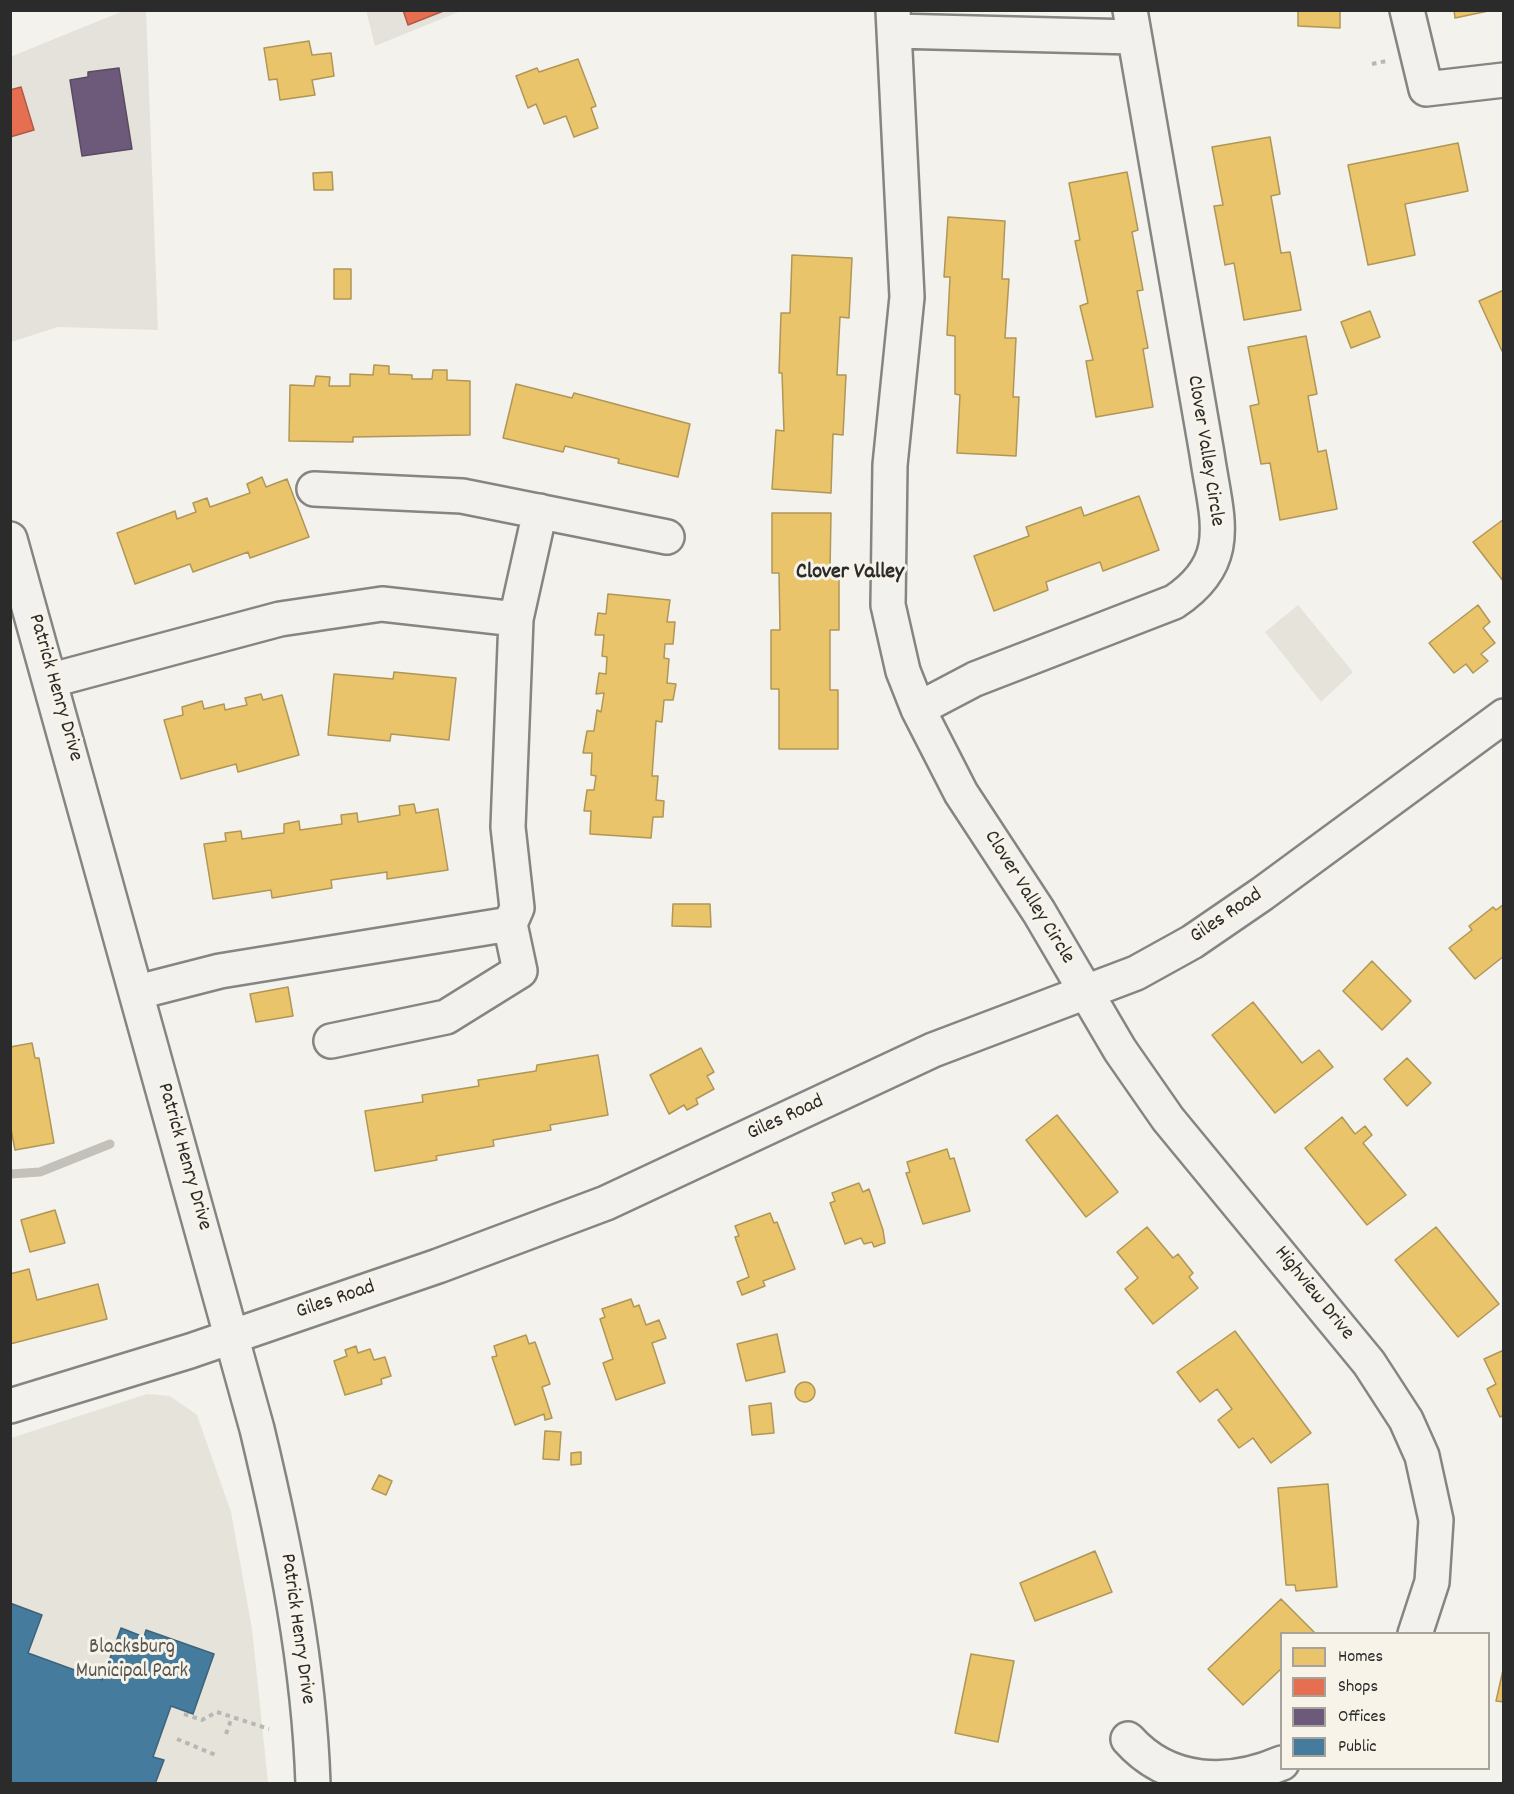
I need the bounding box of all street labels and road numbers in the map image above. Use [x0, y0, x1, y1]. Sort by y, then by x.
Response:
street label: Clover Valley Circle [1180, 374, 1228, 528]
street label: Patrick Henry Drive [21, 612, 87, 764]
street label: Clover Valley Circle [977, 827, 1079, 969]
street label: Giles Road [1186, 884, 1268, 950]
street label: Patrick Henry Drive [150, 1081, 216, 1233]
street label: Giles Road [744, 1090, 828, 1148]
street label: Highview Drive [1267, 1242, 1359, 1346]
street label: Giles Road [293, 1276, 379, 1326]
street label: Patrick Henry Drive [273, 1552, 319, 1706]

